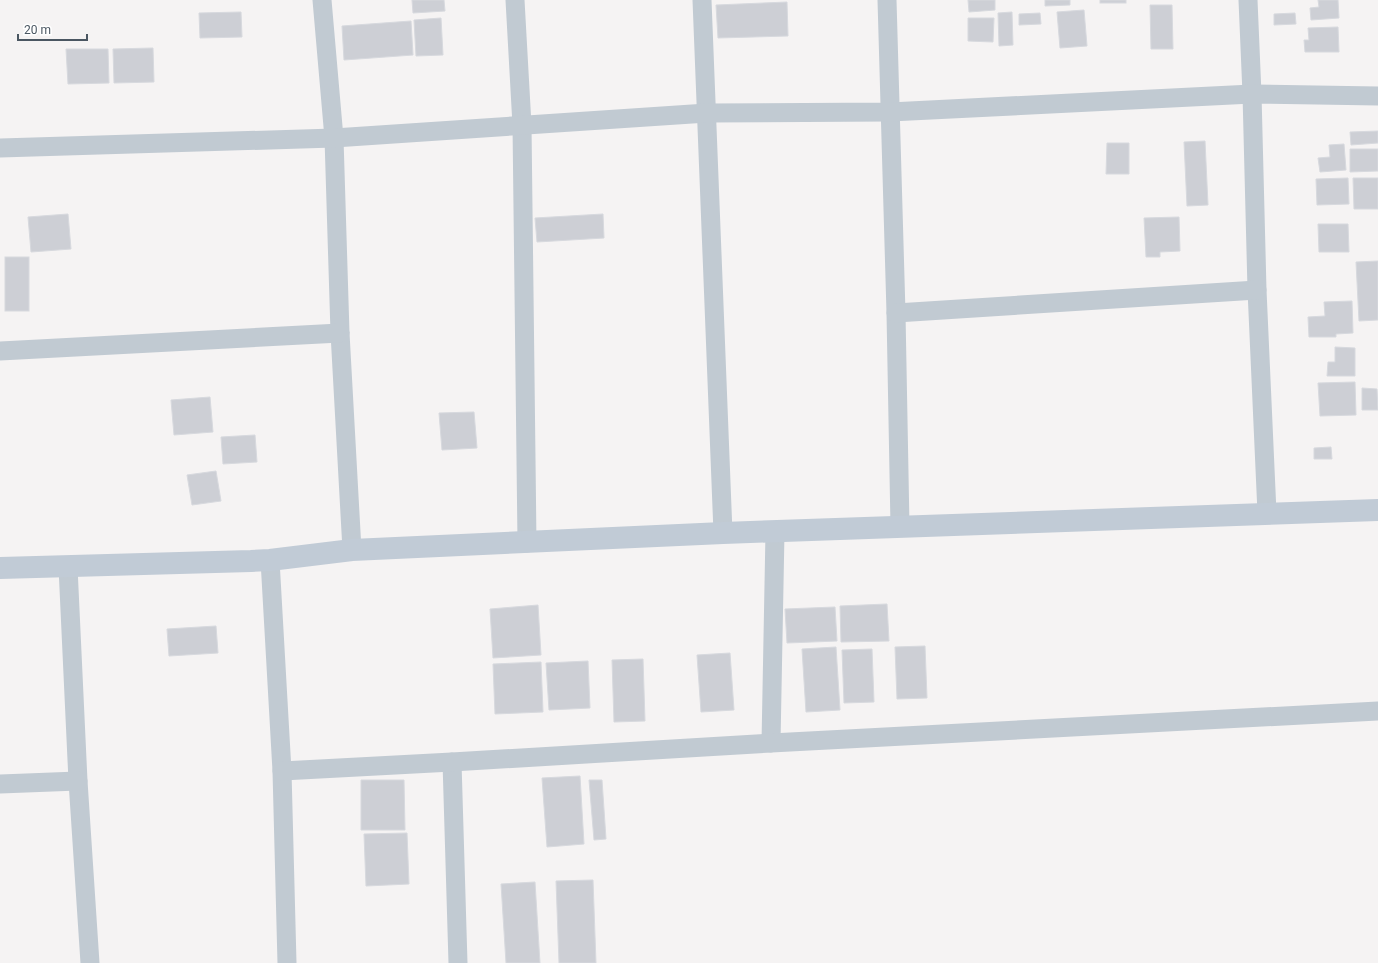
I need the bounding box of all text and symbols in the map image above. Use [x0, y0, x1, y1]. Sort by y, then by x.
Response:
scale bar [18, 16, 87, 42]
text: 20 m [24, 23, 51, 37]

